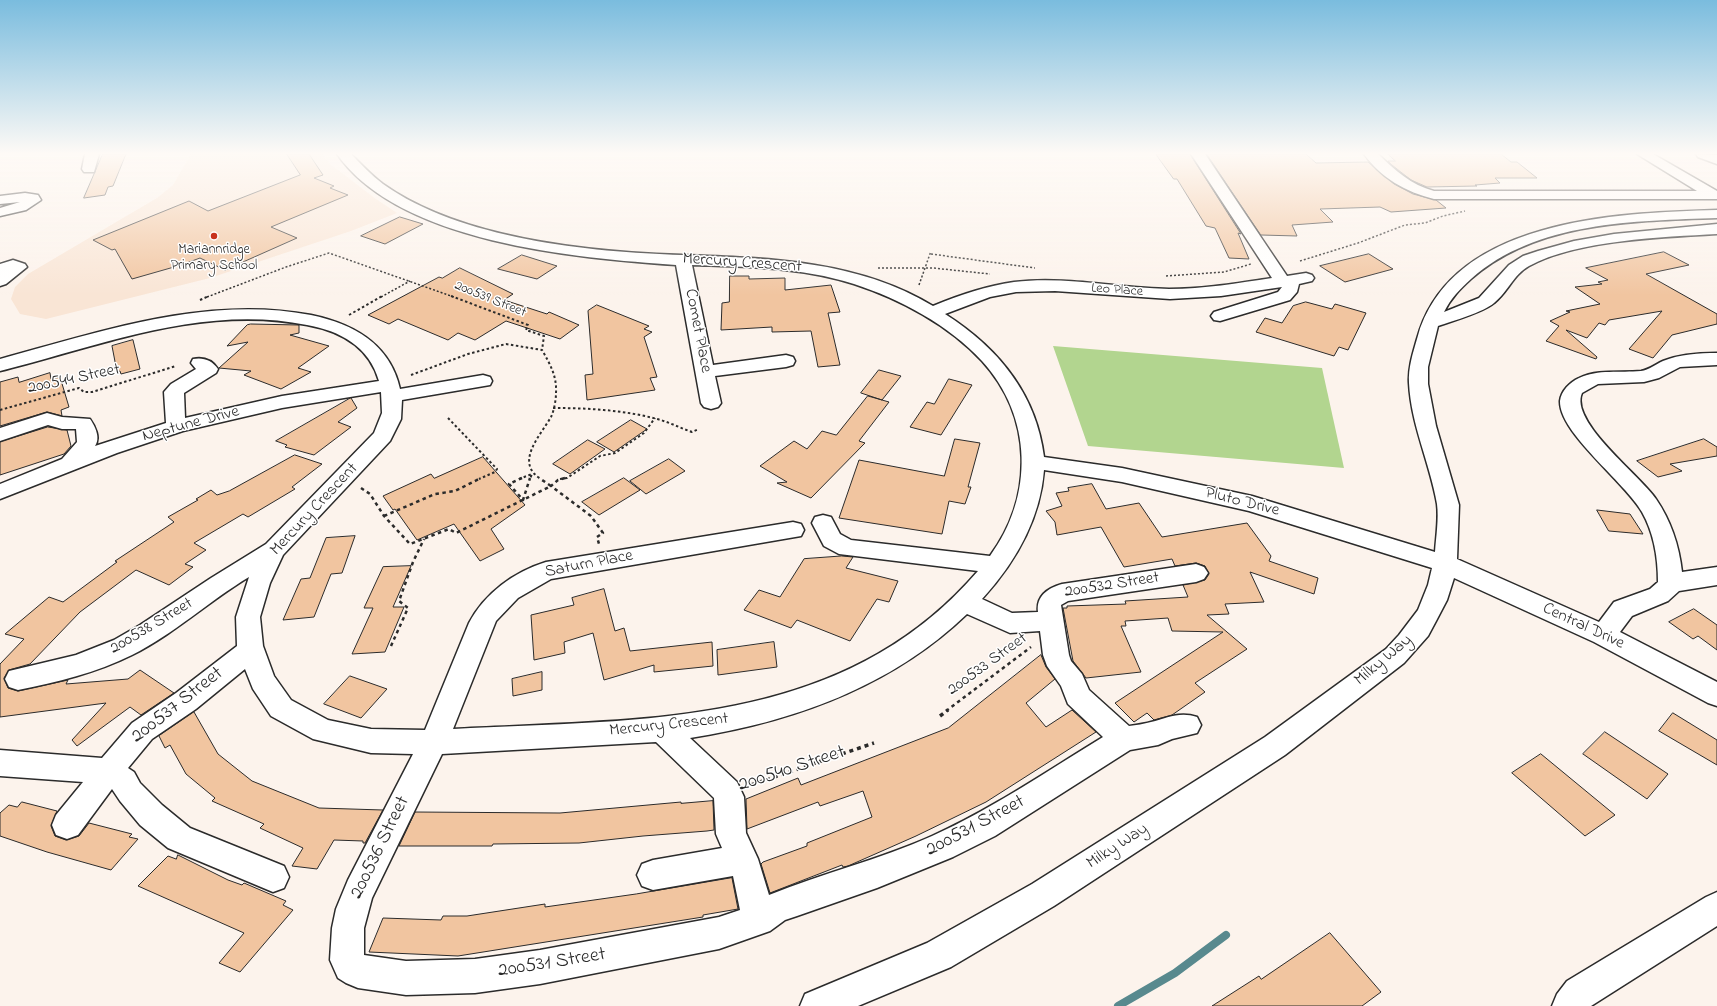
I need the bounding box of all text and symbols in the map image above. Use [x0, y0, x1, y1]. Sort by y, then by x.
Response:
marker: Mariannridge Primary School [209, 231, 219, 241]
place label: Mariannridge Primary School [171, 243, 257, 276]
street label: Mercury Crescent [682, 250, 802, 278]
street label: 200539 Street [452, 278, 528, 322]
street label: Leo Place [1091, 281, 1143, 301]
street label: Comet Place [679, 287, 715, 375]
street label: 200544 Street [26, 360, 122, 400]
street label: Neptune Drive [140, 402, 242, 448]
street label: Mercury Crescent [267, 459, 363, 561]
street label: Pluto Drive [1203, 484, 1281, 522]
street label: Saturn Place [543, 546, 635, 584]
street label: 200532 Street [1063, 568, 1161, 604]
street label: 200538 Street [107, 594, 197, 660]
street label: Central Drive [1539, 599, 1627, 655]
street label: 200533 Street [944, 629, 1032, 701]
street label: Milky Way [1351, 631, 1417, 691]
street label: 200537 Street [127, 663, 229, 749]
street label: Mercury Crescent [608, 710, 730, 742]
street label: 200540 Street [736, 741, 848, 799]
street label: 200531 Street [922, 791, 1030, 863]
street label: 200536 Street [346, 793, 416, 903]
street label: Milky Way [1083, 820, 1153, 874]
street label: 200531 Street [496, 944, 608, 984]

